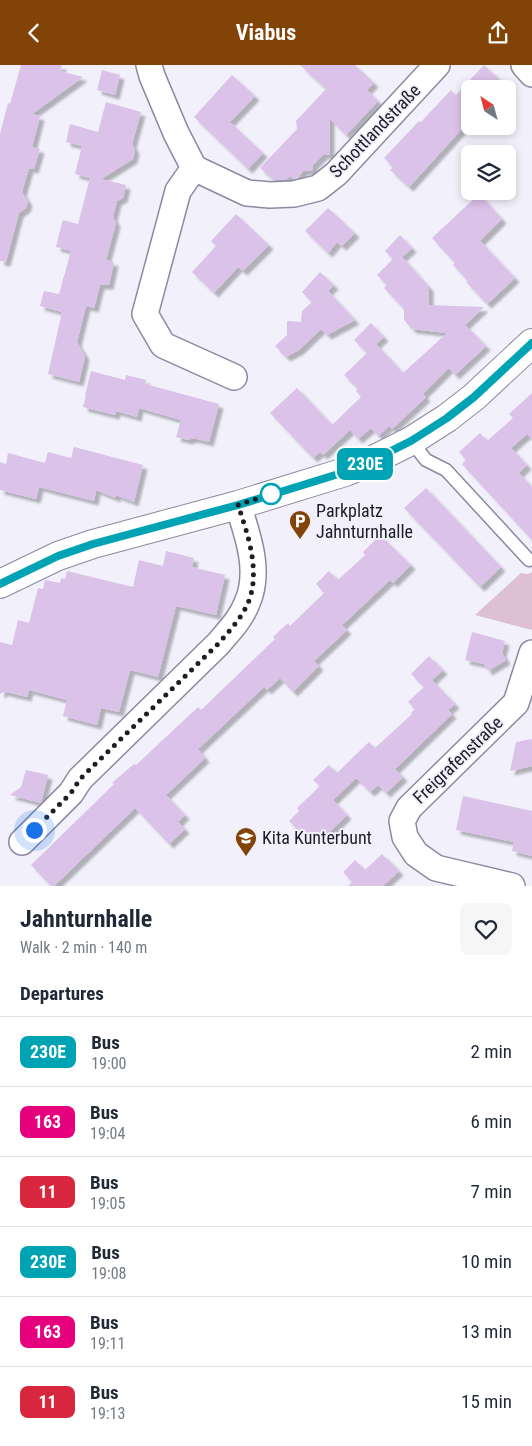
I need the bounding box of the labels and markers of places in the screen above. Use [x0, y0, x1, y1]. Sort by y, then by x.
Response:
unlabelled marker [260, 483, 282, 505]
place label: Parkplatz Jahnturnhalle [316, 500, 413, 542]
parking icon: Parkplatz Jahnturnhalle [288, 509, 312, 540]
school or university icon: Kita Kunterbunt [234, 826, 258, 857]
place label: Kita Kunterbunt [262, 827, 372, 848]

